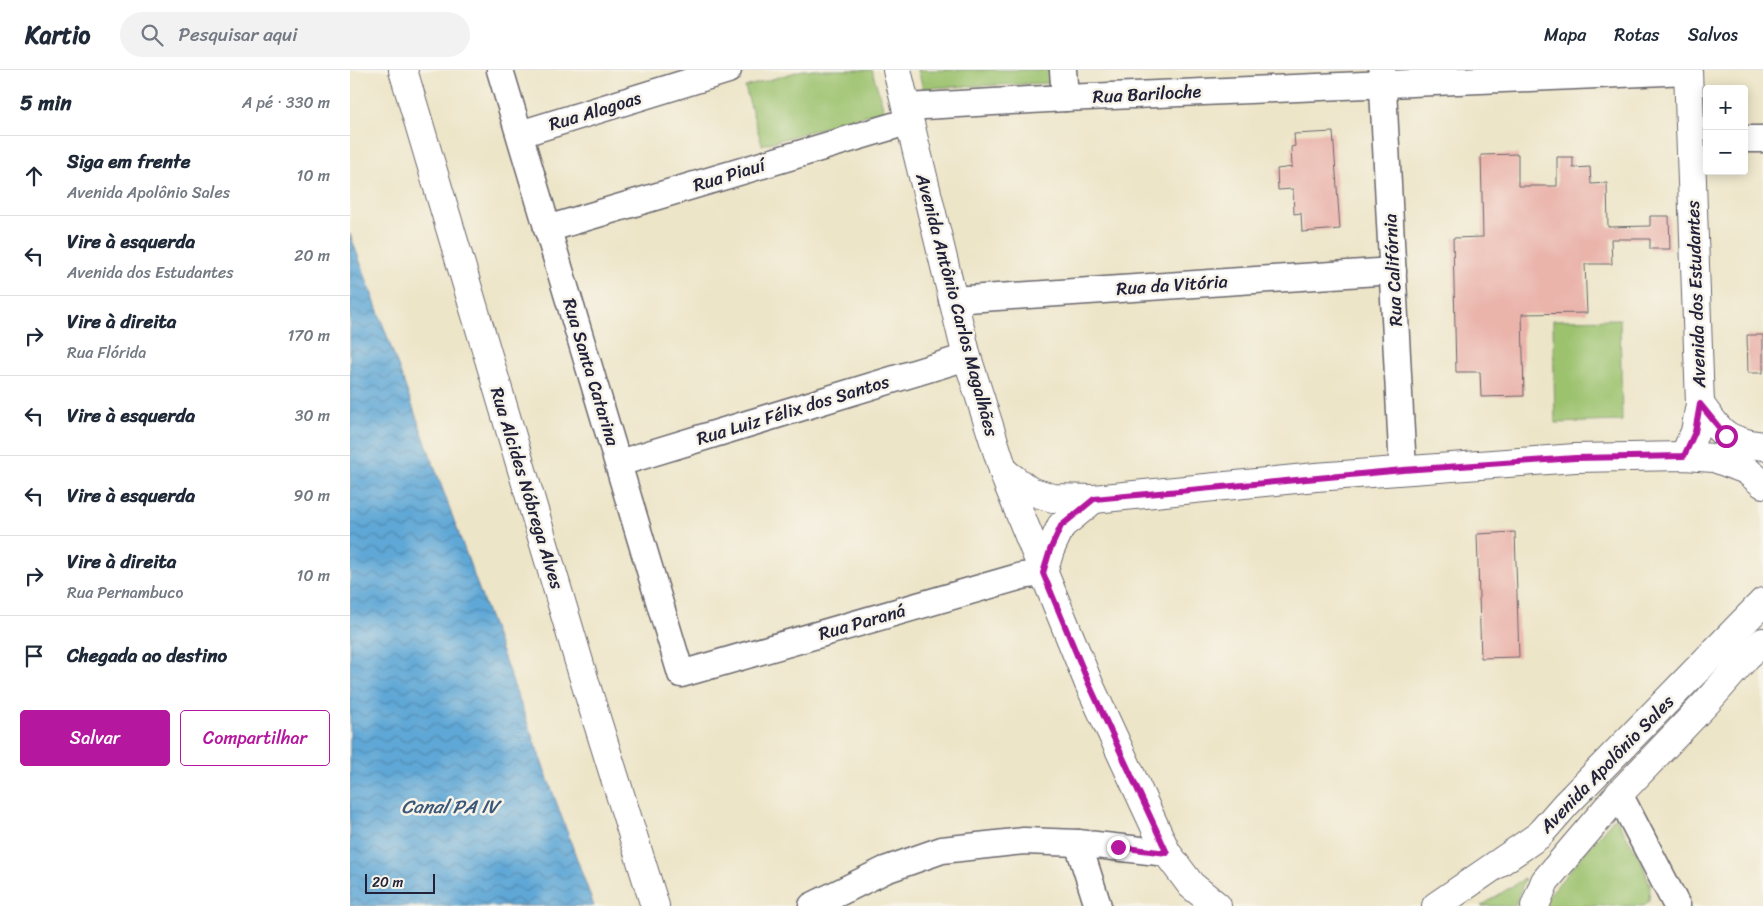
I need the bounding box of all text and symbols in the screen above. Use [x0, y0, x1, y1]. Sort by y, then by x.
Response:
search box [120, 12, 470, 57]
text: Kartio [25, 14, 90, 56]
text: Pesquisar aqui [178, 18, 297, 51]
text: Mapa [1544, 19, 1586, 51]
text: Rotas [1614, 19, 1660, 51]
text: Salvos [1688, 19, 1738, 51]
icon: search [138, 21, 166, 49]
street label: Rua Bariloche [1092, 75, 1202, 113]
street label: Rua Alagoas [545, 82, 646, 140]
text: 5 min [20, 84, 72, 122]
map controls [1703, 85, 1748, 175]
button: + [1703, 85, 1748, 130]
text: A pé · 330 m [242, 88, 330, 117]
button: − [1703, 130, 1748, 175]
text: Siga em frente [67, 145, 190, 178]
street label: Rua Piauí [689, 148, 771, 201]
text: 10 m [297, 161, 330, 190]
icon: ahead [20, 162, 48, 190]
street label: Avenida Antônio Carlos Magalhães [906, 169, 1008, 441]
text: Avenida Apolônio Sales [67, 178, 230, 207]
street label: Avenida dos Estudantes [1677, 199, 1715, 389]
street label: Rua Califórnia [1374, 213, 1412, 327]
text: Vire à esquerda [67, 225, 195, 258]
text: 20 m [294, 241, 330, 270]
icon: left [20, 242, 48, 270]
text: Avenida dos Estudantes [67, 258, 234, 287]
street label: Rua da Vitória [1115, 265, 1229, 305]
street label: Rua Santa Catarina [553, 294, 629, 451]
text: Vire à direita [67, 305, 176, 338]
text: 170 m [287, 321, 330, 350]
icon: right [20, 322, 48, 350]
text: Rua Flórida [67, 338, 146, 367]
street label: Rua Luiz Félix dos Santos [693, 365, 894, 455]
street label: Rua Alcides Nóbrega Alves [481, 383, 573, 594]
text: Vire à esquerda [67, 399, 195, 432]
text: 30 m [295, 401, 330, 430]
icon: left [20, 402, 48, 430]
route start [1715, 425, 1738, 448]
text: Vire à esquerda [67, 479, 195, 512]
text: 90 m [294, 481, 330, 510]
icon: left [20, 482, 48, 510]
text: Vire à direita [67, 545, 176, 578]
text: 10 m [297, 561, 330, 590]
icon: right [20, 562, 48, 590]
text: Rua Pernambuco [67, 578, 183, 607]
street label: Rua Paraná [815, 594, 909, 650]
text: Chegada ao destino [67, 639, 227, 672]
icon: arrive [20, 642, 48, 670]
street label: Avenida Apolônio Sales [1531, 686, 1683, 842]
button: Salvar [20, 710, 170, 766]
button: Compartilhar [180, 710, 330, 766]
water label: Canal PA IV [401, 790, 502, 823]
route end [1107, 836, 1130, 859]
text: 20 m [372, 870, 403, 895]
scale bar [365, 871, 435, 894]

